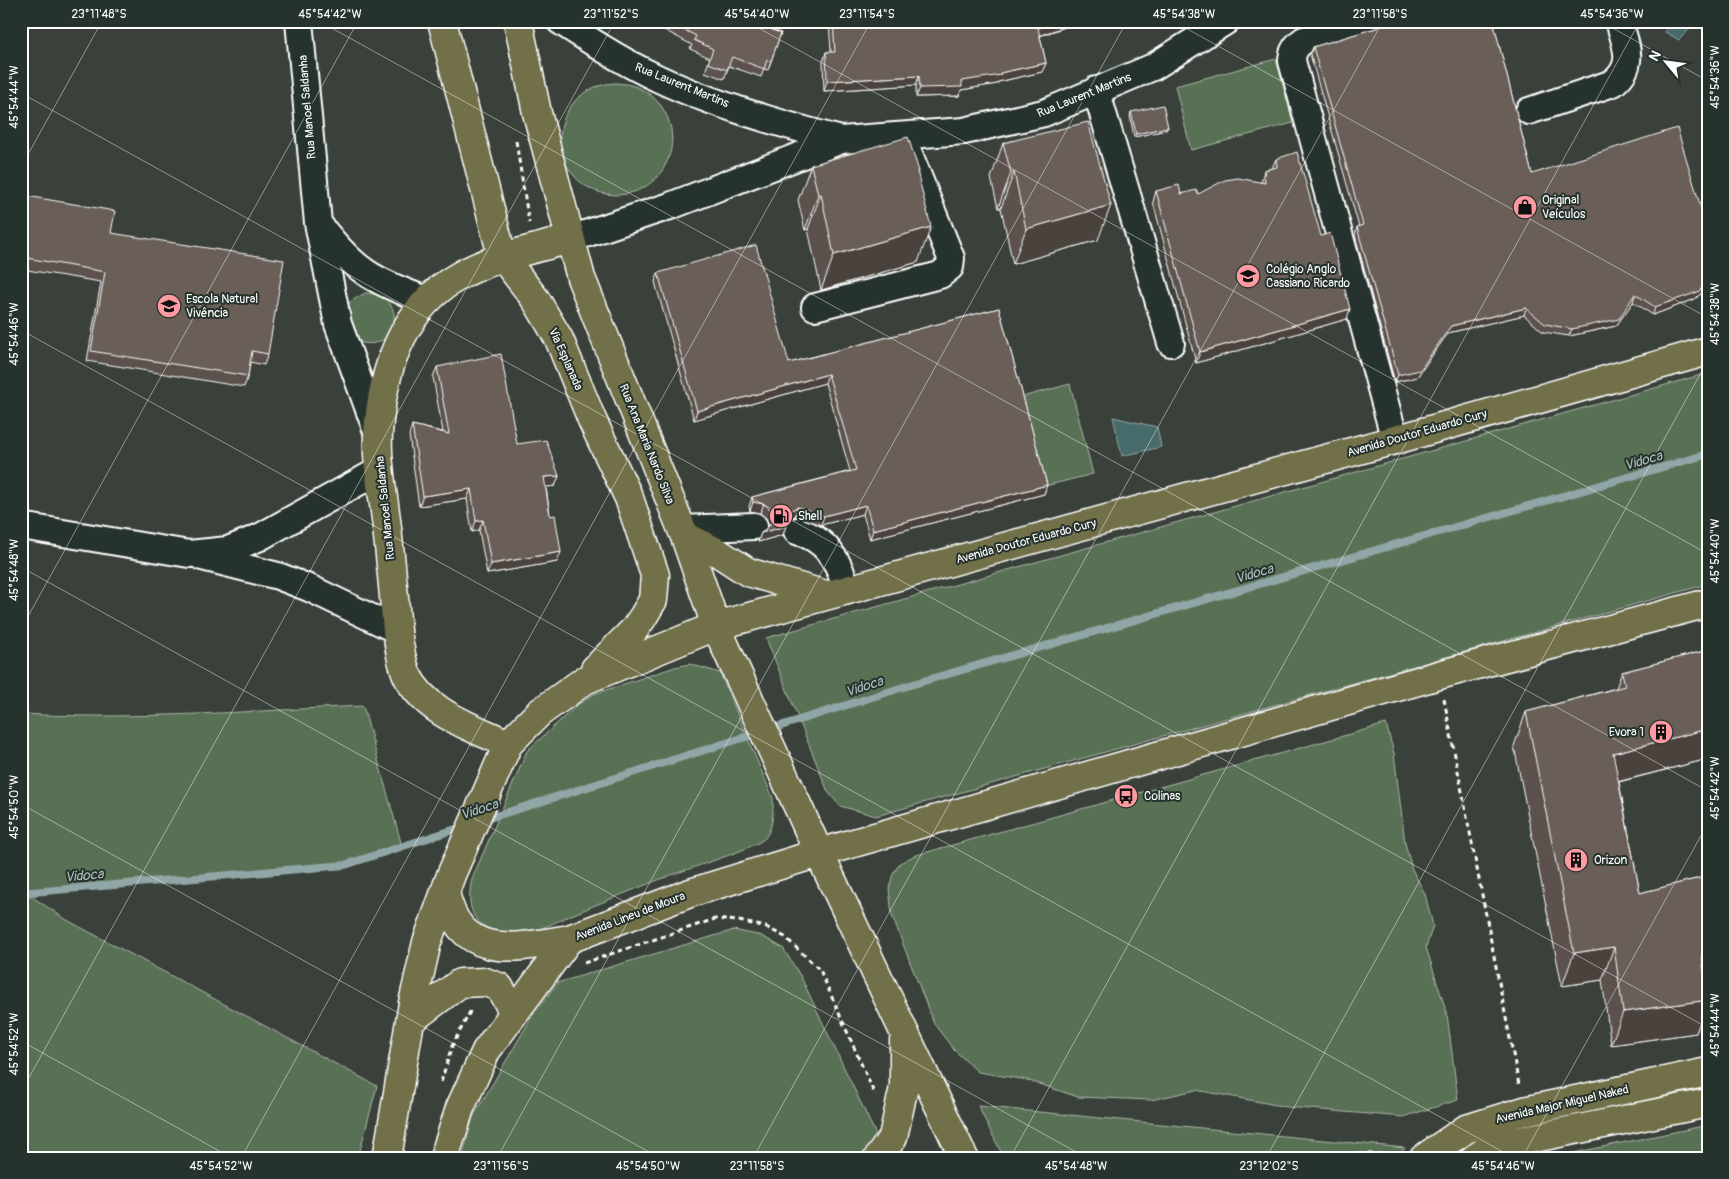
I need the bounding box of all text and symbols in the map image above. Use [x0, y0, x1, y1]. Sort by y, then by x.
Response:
text: 23°11'48"S [72, 7, 126, 22]
text: 45°54'42"W [298, 7, 362, 22]
text: 23°11'52"S [583, 7, 639, 22]
text: 45°54'40"W [725, 7, 789, 22]
text: 23°11'54"S [839, 7, 895, 22]
text: 45°54'38"W [1153, 7, 1215, 22]
text: 23°11'58"S [1353, 7, 1407, 22]
text: 45°54'36"W [1580, 7, 1644, 22]
north arrow [1642, 38, 1692, 88]
text: 45°54'36"W [1708, 45, 1723, 109]
text: N [1645, 48, 1665, 64]
street label: Rua Manoel Saldanha [295, 54, 320, 160]
street label: Rua Laurent Martins [632, 60, 732, 111]
text: 45°54'44"W [7, 65, 22, 129]
street label: Rua Laurent Martins [1035, 69, 1134, 121]
place label: Original Veículos [1542, 193, 1586, 222]
shop icon: Original Veículos [1512, 194, 1538, 220]
place label: Colégio Anglo Cassiano Ricardo [1266, 262, 1351, 291]
school or university icon: Colégio Anglo Cassiano Ricardo [1235, 263, 1261, 289]
text: 45°54'38"W [1708, 283, 1723, 345]
place label: Escola Natural Vivência [186, 292, 258, 321]
school or university icon: Escola Natural Vivência [156, 293, 182, 319]
text: 45°54'46"W [7, 302, 22, 366]
street label: Via Esplanada [545, 326, 586, 393]
street label: Rua Ana Maria Nardo Silva [616, 382, 678, 507]
street label: Avenida Doutor Eduardo Cury [1346, 406, 1489, 461]
water label: Vidoca [1622, 447, 1665, 474]
street label: Rua Manoel Saldanha [373, 455, 398, 561]
fuel station icon: Shell [768, 503, 794, 529]
place label: Shell [798, 509, 822, 524]
street label: Avenida Doutor Eduardo Cury [954, 516, 1098, 567]
text: 45°54'40"W [1708, 519, 1723, 583]
text: 45°54'48"W [7, 539, 22, 601]
water label: Vidoca [1233, 560, 1276, 587]
water label: Vidoca [843, 672, 887, 701]
building icon: Evora 1 [1648, 719, 1674, 745]
place label: Evora 1 [1609, 725, 1644, 740]
text: 45°54'42"W [1708, 756, 1723, 820]
text: 45°54'50"W [7, 775, 22, 839]
bus stop icon: Colinas [1113, 783, 1139, 809]
place label: Colinas [1144, 789, 1181, 804]
water label: Vidoca [458, 795, 502, 824]
building icon: Orizon [1563, 847, 1589, 873]
place label: Orizon [1594, 853, 1628, 868]
water label: Vidoca [64, 865, 105, 886]
street label: Avenida Lineu de Moura [573, 888, 688, 944]
text: 45°54'44"W [1708, 993, 1723, 1057]
text: 45°54'52"W [7, 1013, 22, 1075]
street label: Avenida Major Miguel Naked [1494, 1082, 1630, 1127]
text: 45°54'52"W [190, 1159, 252, 1174]
text: 23°11'56"S [473, 1159, 529, 1174]
text: 45°54'50"W [616, 1159, 680, 1174]
text: 23°11'58"S [730, 1159, 784, 1174]
text: 45°54'48"W [1045, 1159, 1107, 1174]
text: 23°12'02"S [1240, 1159, 1298, 1174]
text: 45°54'46"W [1471, 1159, 1535, 1174]

